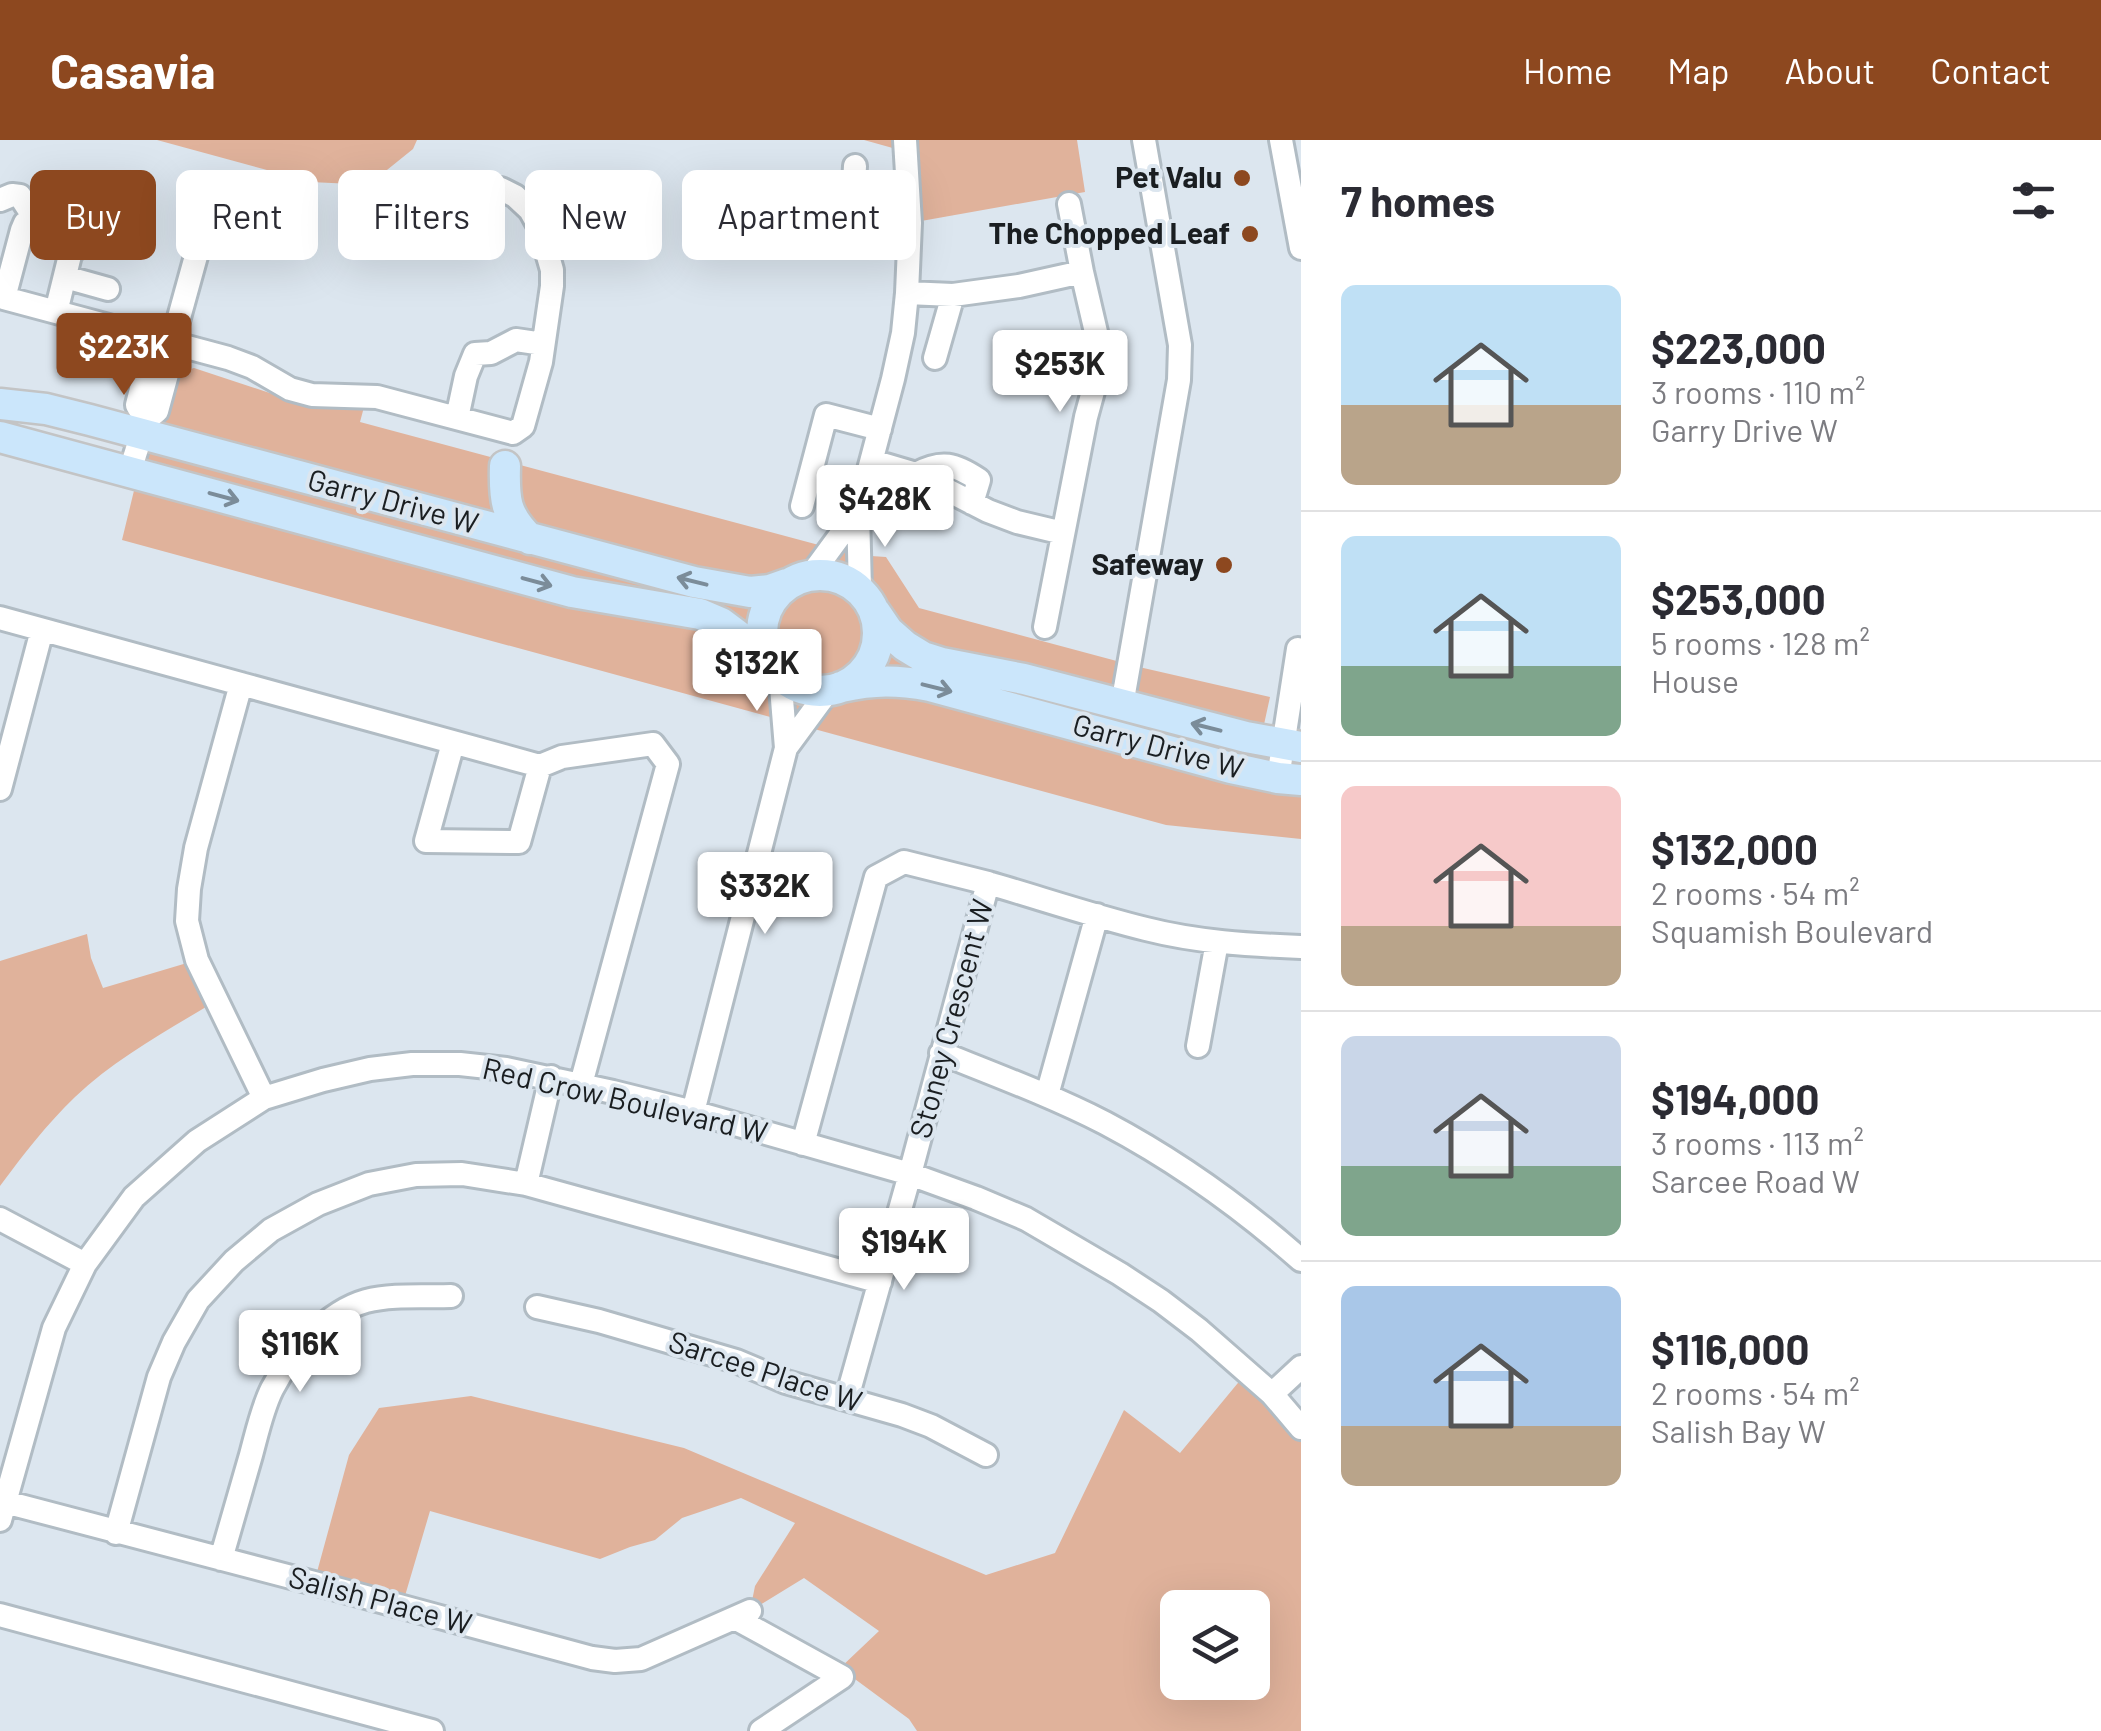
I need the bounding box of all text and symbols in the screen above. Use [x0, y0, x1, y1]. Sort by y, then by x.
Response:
text: Casavia [50, 41, 216, 99]
text: Home [1523, 49, 1612, 91]
text: Map [1667, 49, 1730, 91]
text: About [1785, 49, 1875, 91]
text: Contact [1930, 49, 2051, 91]
place label: Pet Valu [1115, 158, 1222, 194]
marker: Pet Valu [1231, 167, 1253, 189]
chip: Buy [30, 170, 156, 260]
chip: Rent [176, 170, 318, 260]
chip: Filters [338, 170, 505, 260]
chip: New [525, 170, 662, 260]
chip: Apartment [682, 170, 916, 260]
icon: filters [2006, 173, 2061, 228]
text: 7 homes [1341, 175, 1495, 225]
place label: The Chopped Leaf [989, 214, 1230, 250]
marker: The Chopped Leaf [1239, 223, 1261, 245]
pin: $223K [54, 313, 194, 398]
text: $223,000 [1651, 322, 1826, 372]
icon: home [1421, 325, 1541, 445]
text: $223K [78, 326, 170, 364]
pin: $253K [990, 330, 1130, 415]
text: $253K [1015, 343, 1105, 381]
text: 3 rooms · 110 m² [1651, 372, 1866, 410]
text: Garry Drive W [1651, 410, 1838, 448]
street label: Garry Drive W [304, 460, 483, 540]
pin: $428K [815, 465, 955, 550]
text: $428K [839, 478, 931, 516]
one-way arrow [208, 489, 239, 507]
place label: Safeway [1091, 545, 1204, 581]
marker: Safeway [1213, 554, 1235, 576]
one-way arrow [677, 571, 708, 590]
text: $253,000 [1651, 573, 1826, 623]
one-way arrow [521, 574, 553, 593]
icon: home [1421, 576, 1541, 696]
text: 5 rooms · 128 m² [1651, 623, 1870, 661]
pin: $132K [687, 629, 827, 714]
text: $132K [715, 642, 799, 680]
text: House [1651, 661, 1739, 699]
one-way arrow [920, 680, 952, 698]
street label: Garry Drive W [1069, 705, 1248, 785]
one-way arrow [1191, 717, 1223, 735]
text: $132,000 [1651, 823, 1818, 873]
icon: home [1421, 826, 1541, 946]
pin: $332K [695, 852, 835, 937]
text: $332K [720, 865, 810, 903]
text: 2 rooms · 54 m² [1651, 873, 1860, 911]
street label: Stoney Crescent W [901, 895, 999, 1142]
text: Squamish Boulevard [1651, 911, 1933, 949]
street label: Red Crow Boulevard W [479, 1049, 772, 1149]
text: $194,000 [1651, 1073, 1819, 1123]
icon: home [1421, 1076, 1541, 1196]
text: 3 rooms · 113 m² [1651, 1123, 1864, 1161]
text: Sarcee Road W [1651, 1161, 1860, 1199]
pin: $194K [834, 1208, 974, 1293]
text: $194K [861, 1221, 947, 1259]
pin: $116K [230, 1310, 370, 1395]
street label: Sarcee Place W [665, 1322, 867, 1418]
text: $116K [261, 1323, 339, 1361]
text: $116,000 [1651, 1323, 1809, 1373]
icon: home [1421, 1326, 1541, 1446]
text: 2 rooms · 54 m² [1651, 1373, 1860, 1411]
text: Salish Bay W [1651, 1411, 1826, 1449]
street label: Salish Place W [285, 1557, 476, 1641]
map controls [1160, 1590, 1270, 1700]
button: layers [1160, 1590, 1270, 1700]

